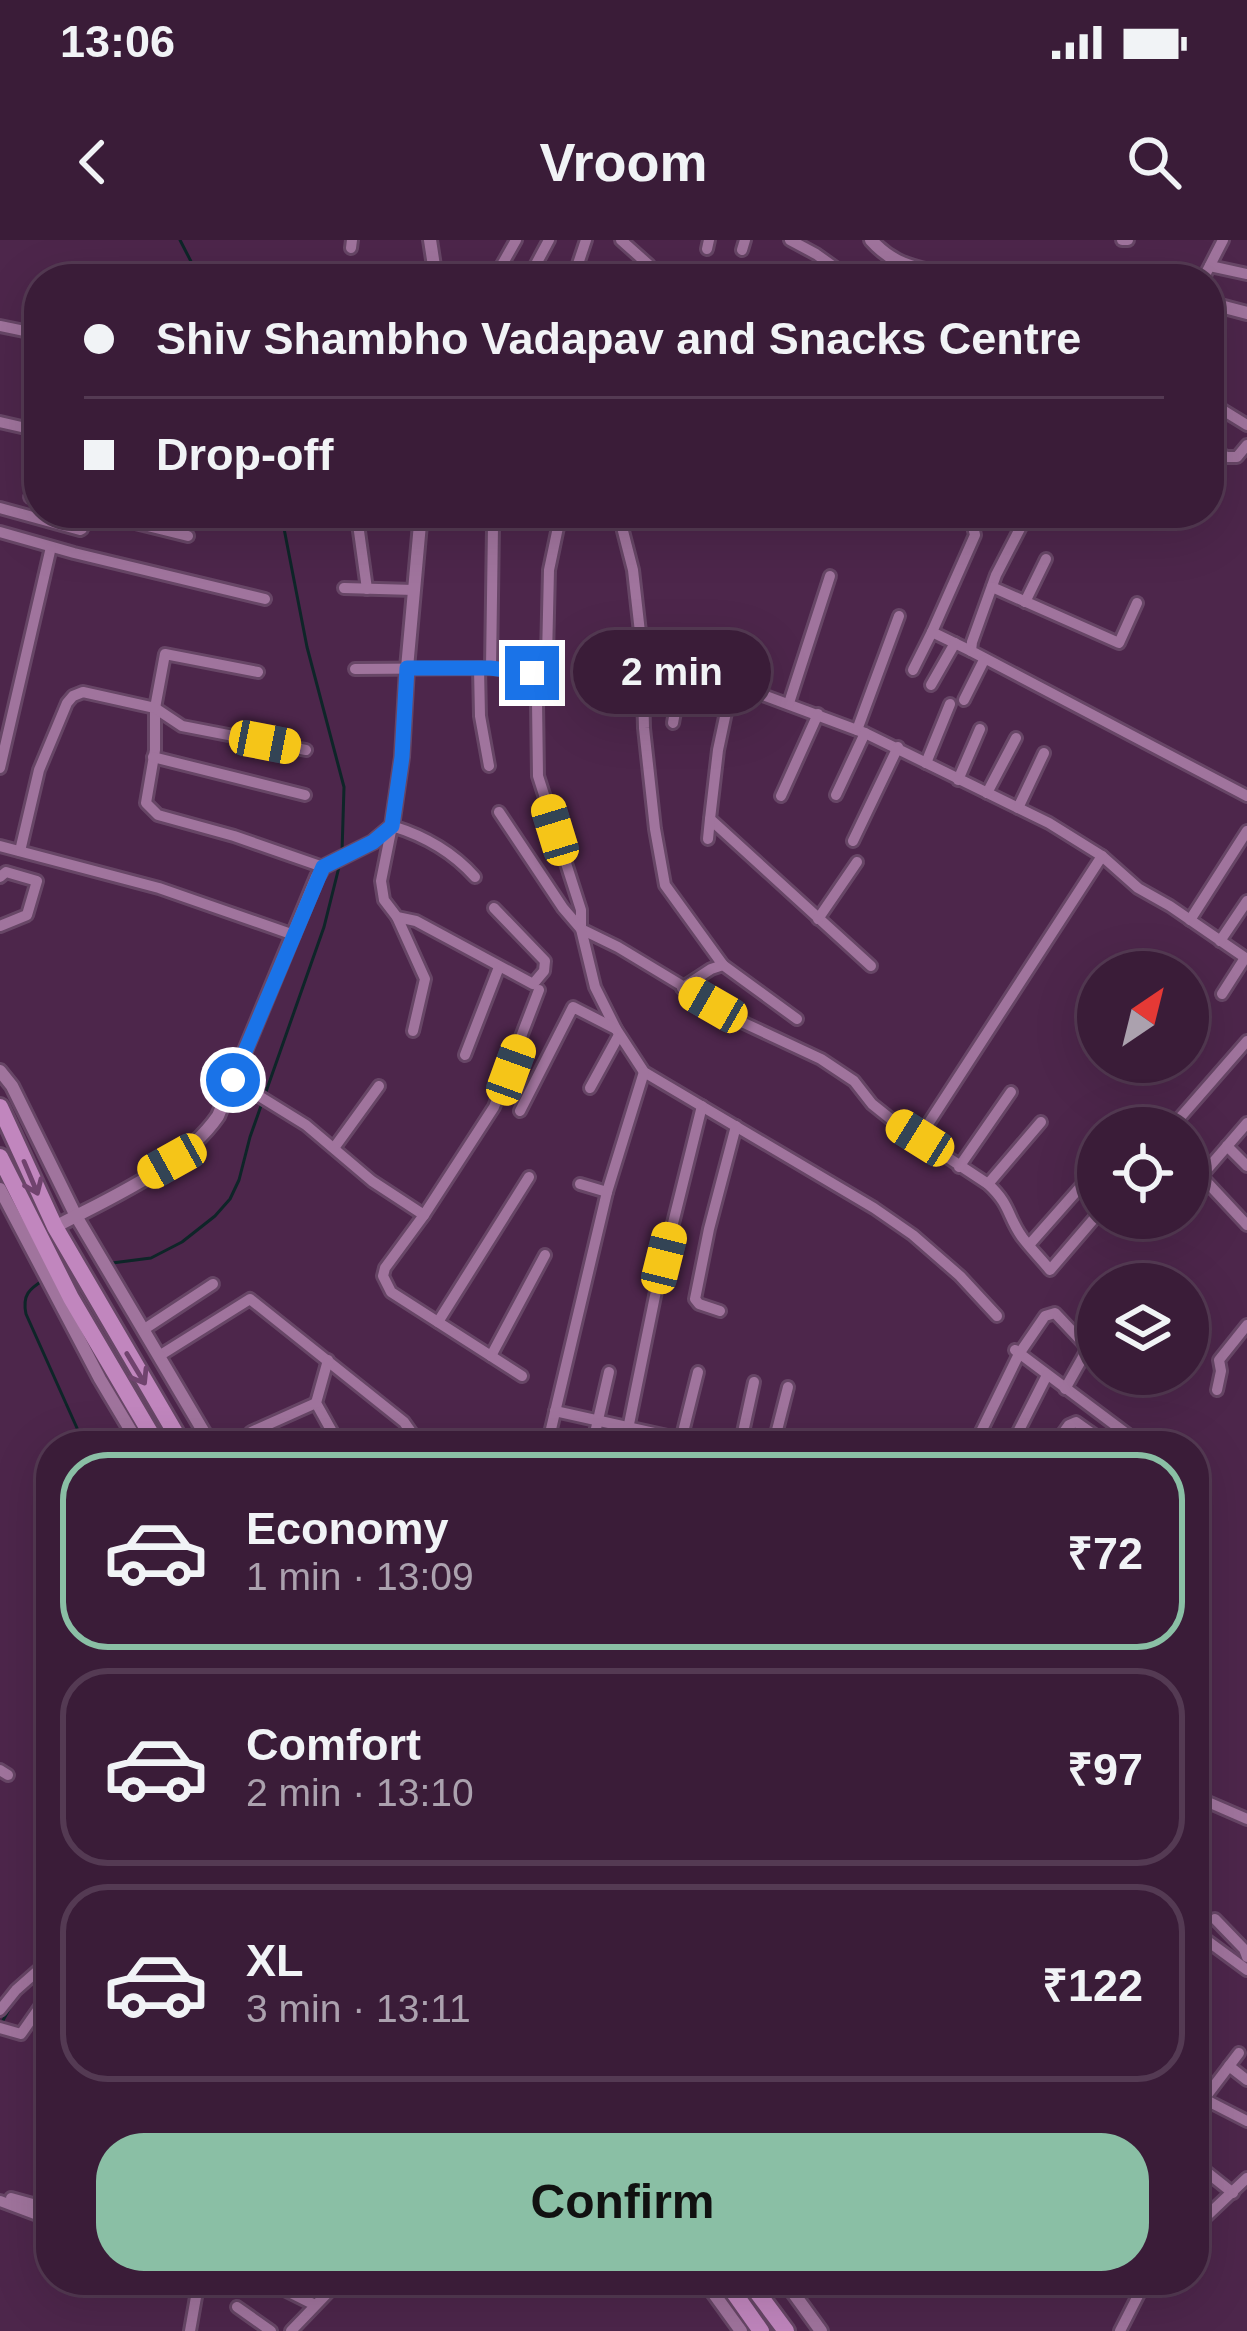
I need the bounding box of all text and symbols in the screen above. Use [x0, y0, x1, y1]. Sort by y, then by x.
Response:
text: 13:06 [60, 16, 175, 67]
icon: back [60, 129, 126, 195]
icon: search [1121, 129, 1187, 195]
text: Vroom [539, 132, 708, 192]
text: Shiv Shambho Vadapav and Snacks Centre [156, 313, 1081, 364]
text: Drop-off [156, 429, 333, 480]
callout: 2 min [574, 631, 772, 715]
route end [505, 646, 559, 700]
text: 2 min [621, 650, 723, 693]
car [226, 717, 304, 767]
car [527, 790, 583, 870]
north arrow [1077, 951, 1209, 1083]
map controls [1077, 951, 1209, 1395]
car [673, 971, 753, 1039]
car [482, 1030, 540, 1110]
route start [206, 1053, 260, 1107]
car [880, 1104, 960, 1172]
button: locate [1077, 1107, 1209, 1239]
car [132, 1128, 212, 1194]
one-way arrow [22, 1158, 43, 1195]
car [638, 1219, 690, 1297]
button: layers [1077, 1263, 1209, 1395]
one-way arrow [125, 1351, 149, 1386]
icon: car [102, 1497, 210, 1605]
text: Economy [246, 1503, 449, 1554]
text: ₹72 [1067, 1528, 1143, 1579]
text: 1 min · 13:09 [246, 1555, 474, 1598]
icon: car [102, 1713, 210, 1821]
text: Comfort [246, 1719, 421, 1770]
text: ₹97 [1067, 1744, 1143, 1795]
text: 2 min · 13:10 [246, 1771, 474, 1814]
icon: car [102, 1929, 210, 2037]
text: XL [246, 1935, 304, 1986]
text: ₹122 [1042, 1960, 1143, 2011]
text: 3 min · 13:11 [246, 1987, 471, 2030]
button: Confirm [96, 2133, 1149, 2271]

